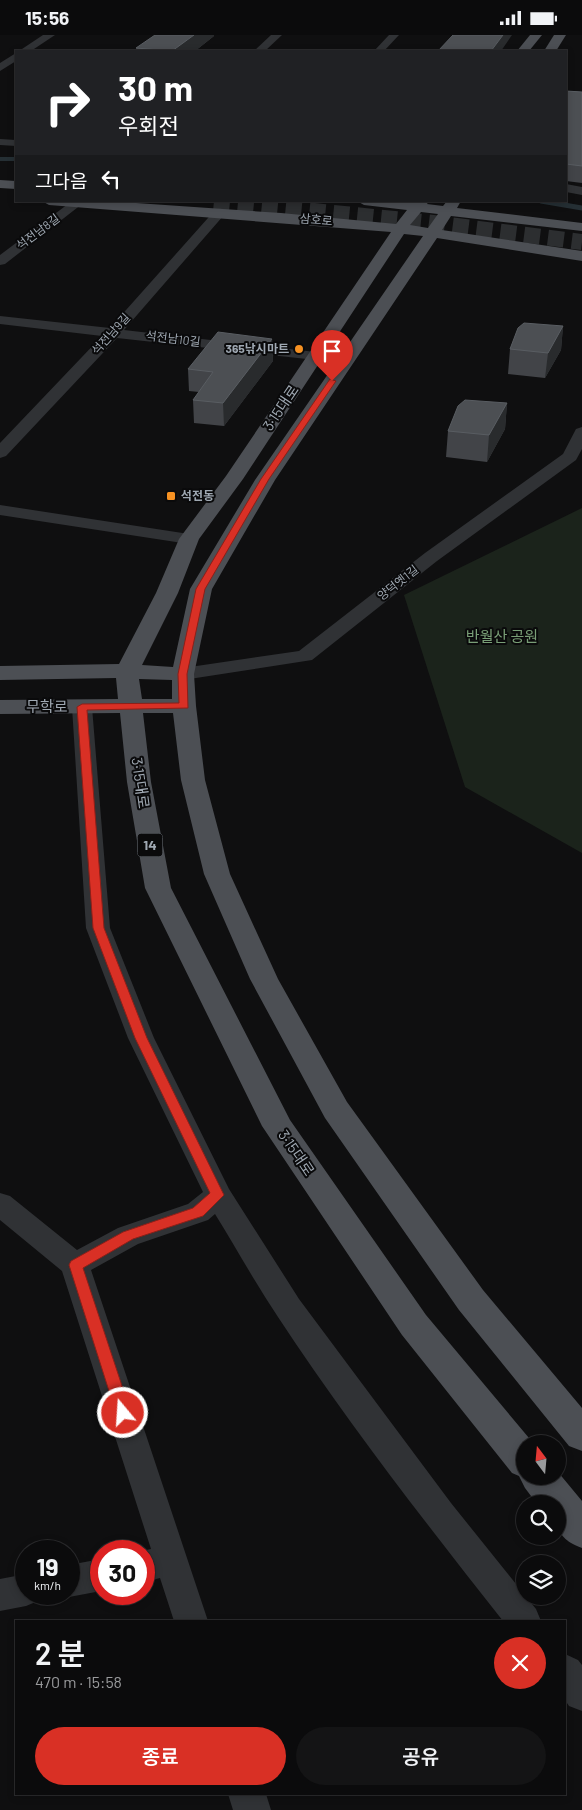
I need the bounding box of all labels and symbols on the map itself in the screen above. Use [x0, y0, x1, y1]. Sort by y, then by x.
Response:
street label: 석전남8길 [13, 210, 62, 252]
street label: 삼호로 [299, 211, 333, 227]
street label: 석전남9길 [88, 310, 132, 357]
street label: 석전남10길 [145, 328, 201, 348]
pin [311, 330, 353, 381]
place label: 365낚시마트 [225, 341, 289, 355]
marker: 365낚시마트 [293, 343, 305, 355]
street label: 3·15대로 [258, 381, 302, 434]
place label: 석전동 [181, 488, 214, 502]
marker: 석전동 [165, 490, 177, 502]
street label: 양덕옛1길 [374, 562, 421, 603]
park label: 반월산 공원 [466, 627, 538, 645]
street label: 무학로 [26, 697, 68, 715]
street label: 3·15대로 [128, 756, 153, 810]
road number: 14 [138, 833, 162, 857]
street label: 3·15대로 [275, 1126, 319, 1179]
position arrow [96, 1386, 148, 1438]
north arrow [516, 1435, 566, 1485]
speed limit sign: 30 [90, 1540, 155, 1605]

